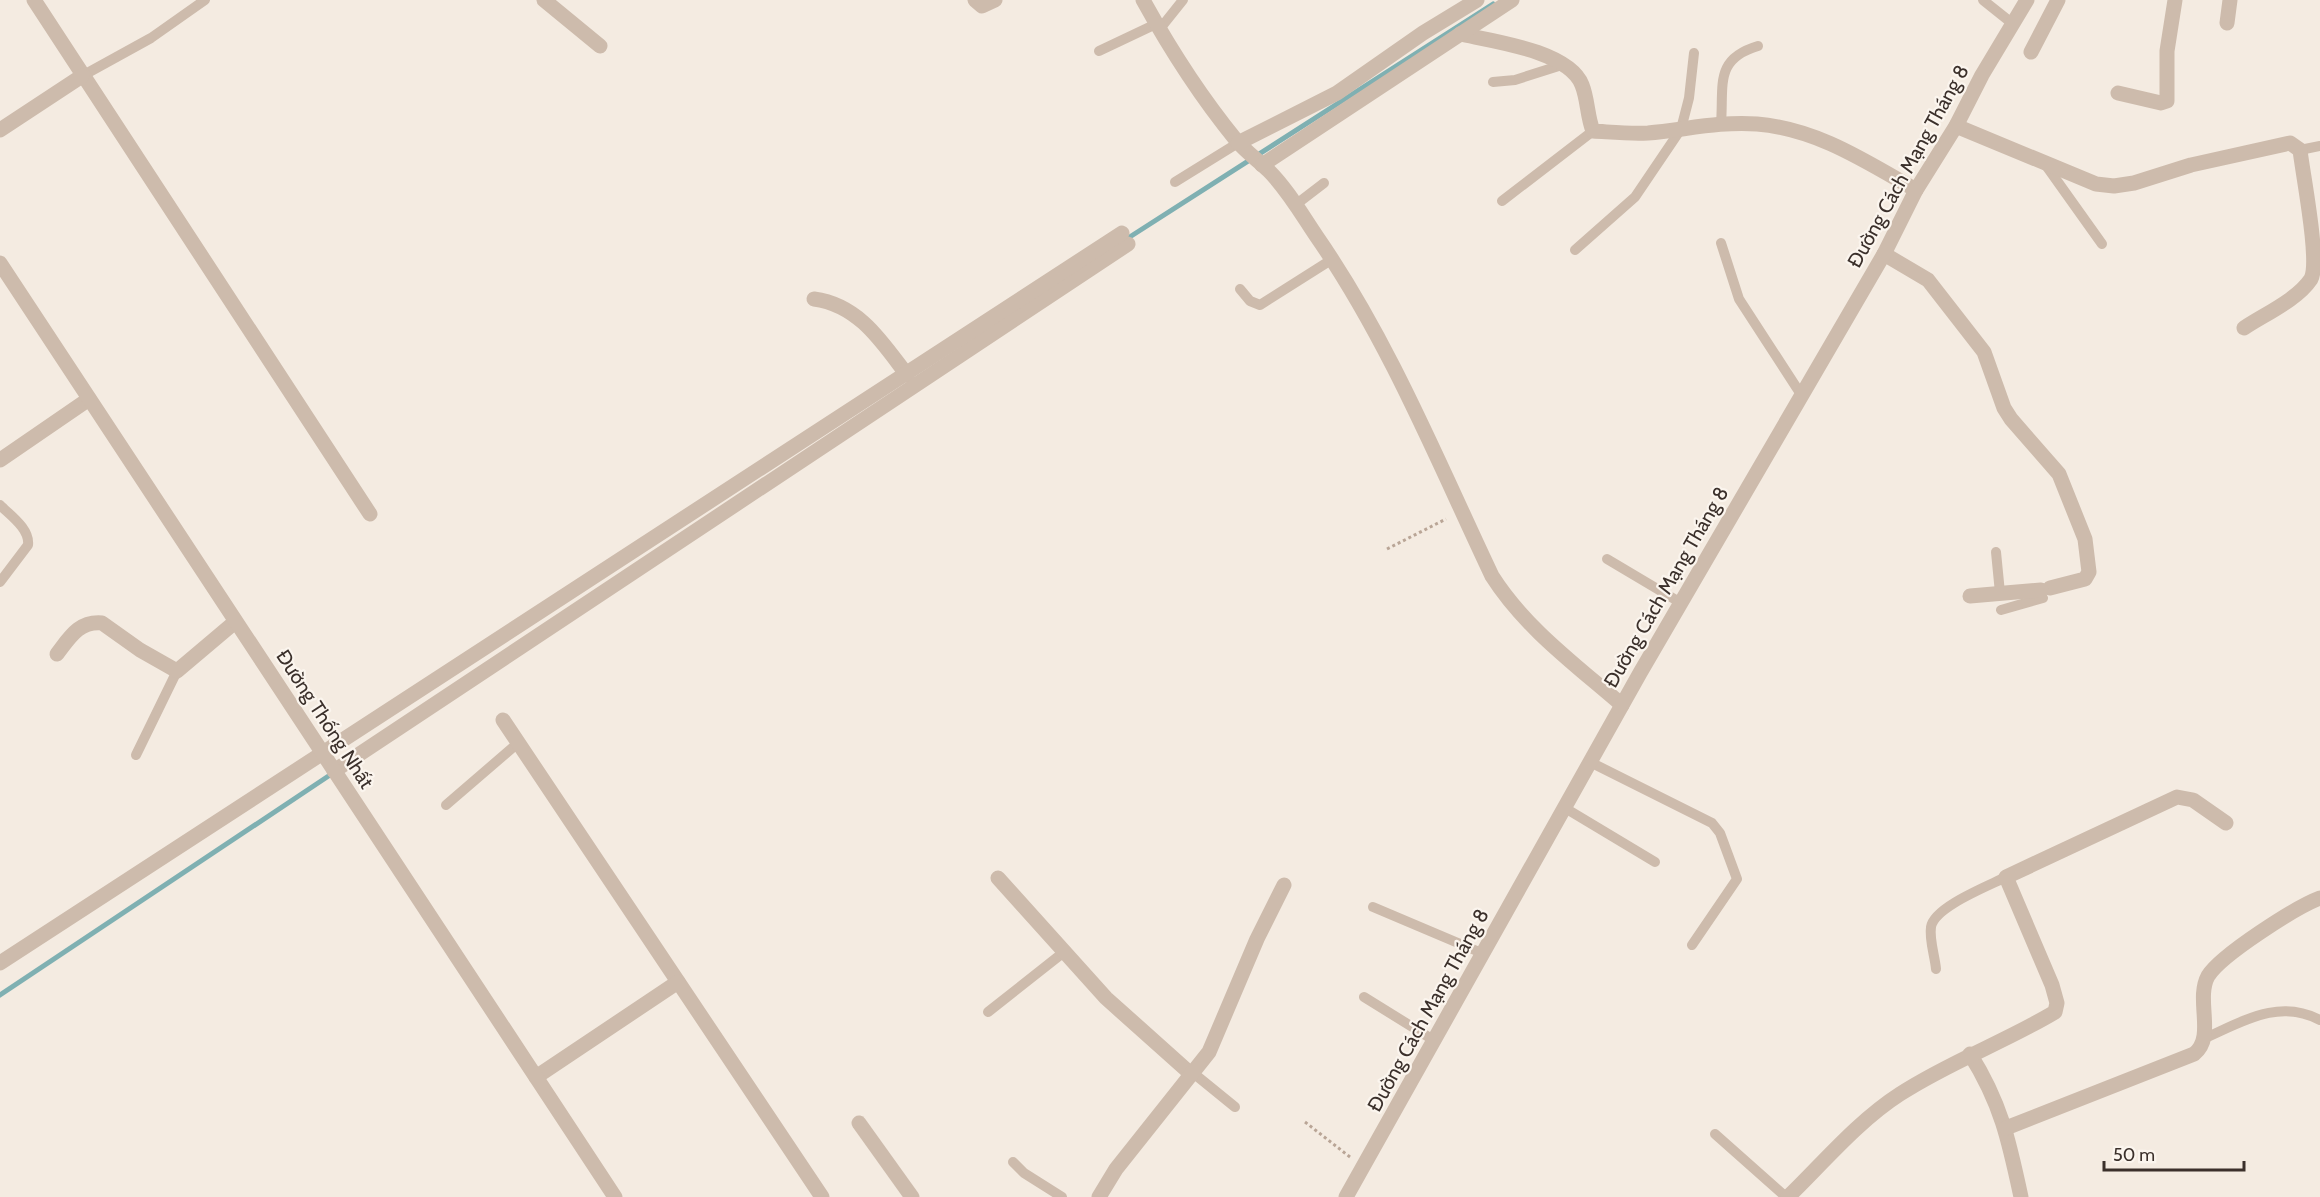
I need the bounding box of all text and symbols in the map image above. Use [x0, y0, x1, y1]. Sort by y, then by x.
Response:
street label: Đường Cách Mạng Tháng 8 [1842, 60, 1974, 272]
street label: Đường Cách Mạng Tháng 8 [1599, 482, 1733, 692]
street label: Đường Thống Nhất [271, 645, 379, 793]
street label: Đường Cách Mạng Tháng 8 [1362, 904, 1494, 1116]
scale bar [2104, 1134, 2244, 1172]
text: 50 m [2113, 1144, 2155, 1166]

